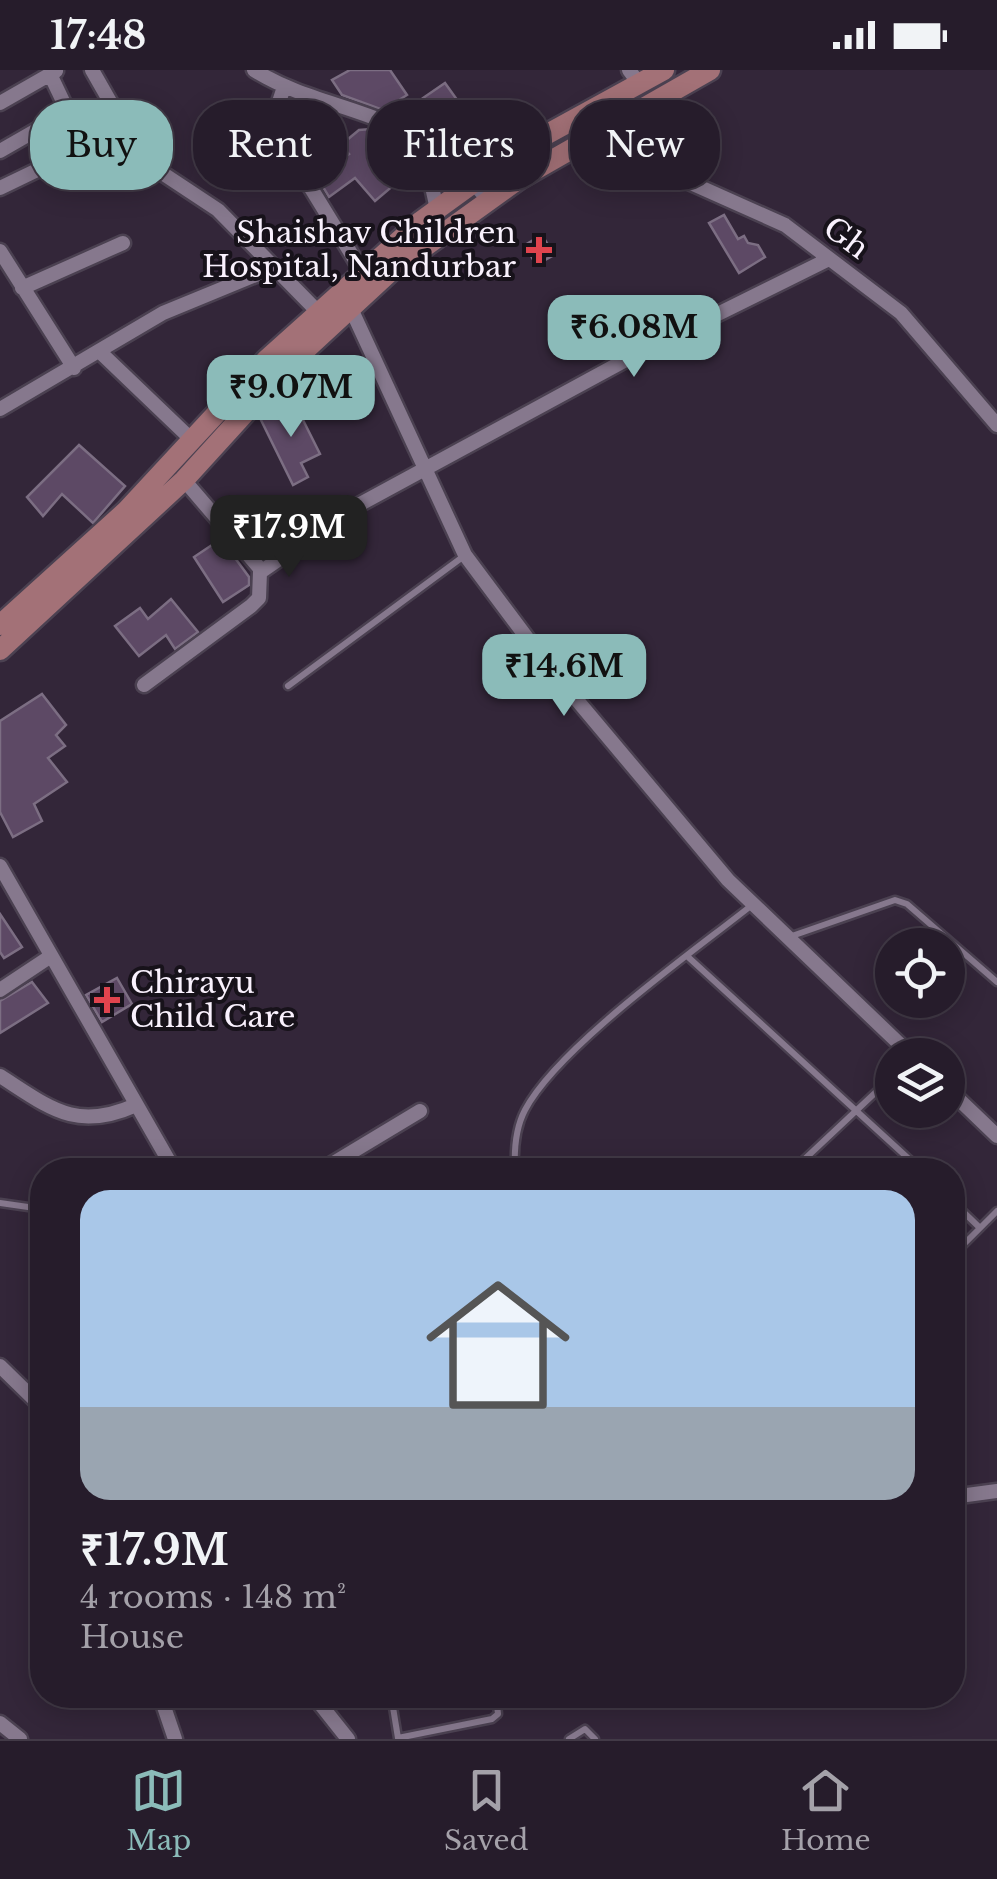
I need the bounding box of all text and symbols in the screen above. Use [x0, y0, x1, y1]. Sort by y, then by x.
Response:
text: 17:48 [50, 12, 146, 59]
chip: Buy [30, 100, 173, 190]
chip: Rent [193, 100, 347, 190]
chip: Filters [367, 100, 550, 190]
chip: New [570, 100, 720, 190]
street label: Gh [816, 209, 876, 266]
place label: Shaishav Children Hospital, Nandurbar [202, 214, 517, 285]
marker: Shaishav Children Hospital, Nandurbar [526, 237, 552, 263]
pin: ₹6.08M [553, 295, 715, 380]
text: ₹6.08M [570, 307, 698, 347]
pin: ₹9.07M [210, 355, 372, 440]
text: ₹9.07M [229, 367, 353, 407]
pin: ₹17.9M [208, 495, 370, 580]
text: ₹17.9M [232, 507, 346, 547]
pin: ₹14.6M [483, 634, 645, 719]
text: ₹14.6M [504, 646, 624, 686]
map controls [875, 928, 965, 1128]
button: locate [875, 928, 965, 1018]
place label: Chirayu Child Care [130, 964, 295, 1035]
marker: Chirayu Child Care [94, 987, 120, 1013]
button: layers [875, 1038, 965, 1128]
icon: home [408, 1255, 588, 1435]
text: ₹17.9M [80, 1524, 229, 1576]
text: 4 rooms · 148 m² [80, 1577, 346, 1617]
text: House [80, 1617, 184, 1657]
tab: Map [126, 1763, 191, 1858]
tab: Saved [444, 1763, 528, 1858]
tab: Home [781, 1763, 871, 1858]

